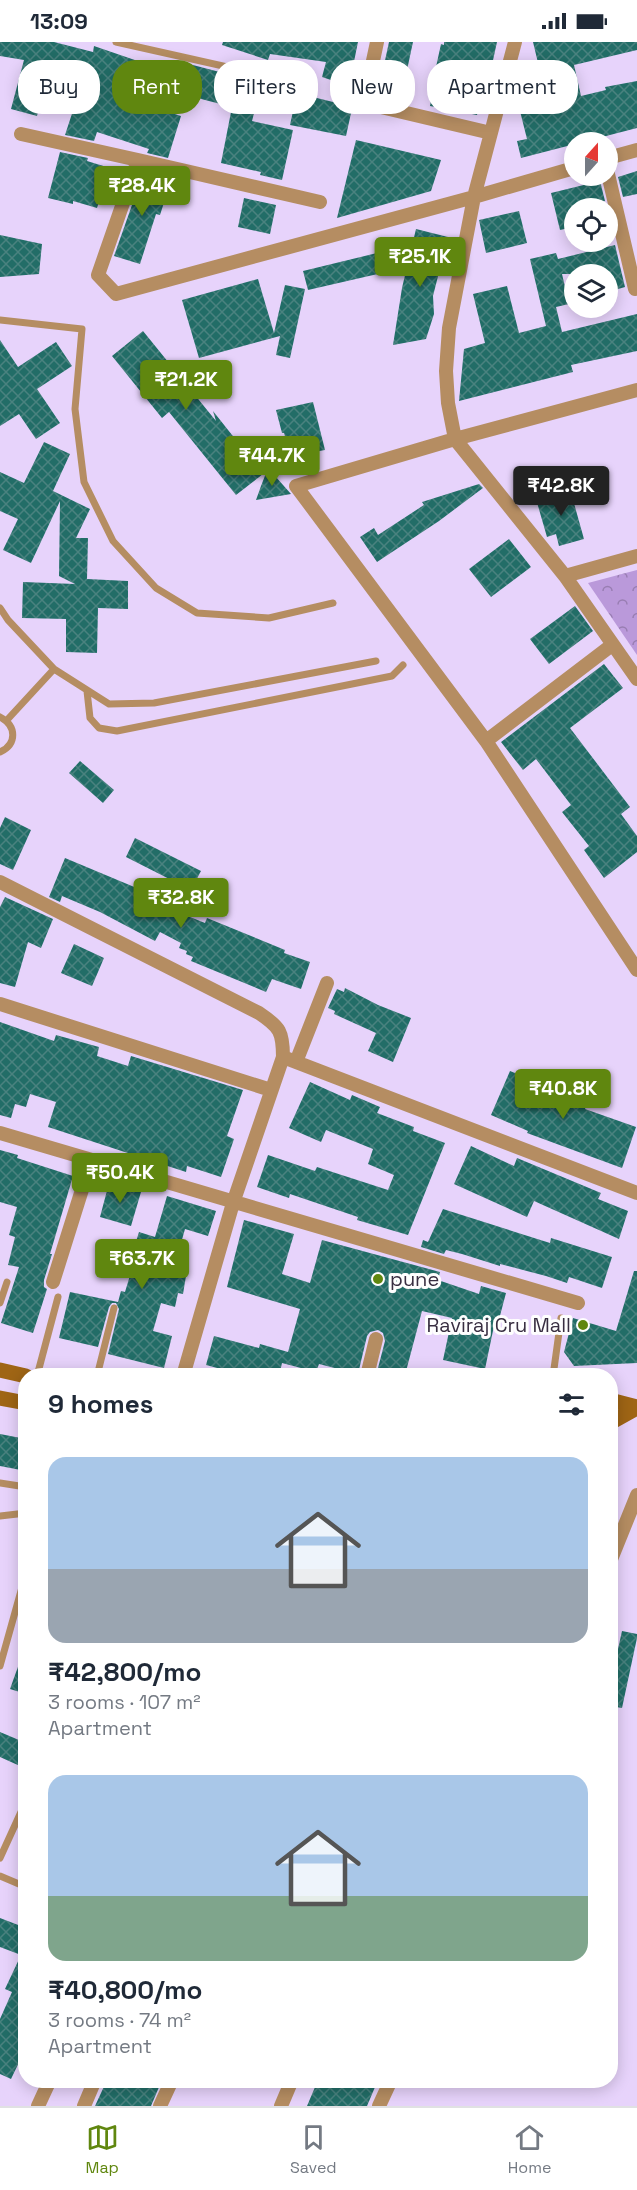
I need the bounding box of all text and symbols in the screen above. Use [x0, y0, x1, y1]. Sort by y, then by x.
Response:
text: 13:09 [30, 7, 88, 35]
chip: Buy [18, 60, 100, 114]
chip: Rent [112, 60, 202, 114]
chip: Filters [214, 60, 318, 114]
chip: New [330, 60, 415, 114]
chip: Apartment [427, 60, 578, 114]
north arrow [564, 132, 618, 186]
map controls [564, 132, 618, 318]
pin: ₹28.4K [93, 166, 191, 217]
text: ₹28.4K [108, 172, 176, 198]
button: locate [564, 198, 618, 252]
pin: ₹25.1K [371, 237, 469, 288]
text: ₹25.1K [389, 243, 451, 269]
button: layers [564, 264, 618, 318]
pin: ₹21.2K [137, 360, 235, 411]
text: ₹21.2K [154, 366, 218, 392]
pin: ₹44.7K [223, 436, 321, 487]
text: ₹44.7K [239, 442, 305, 468]
pin: ₹42.8K [512, 466, 610, 517]
text: ₹42.8K [527, 472, 595, 498]
pin: ₹32.8K [132, 878, 230, 929]
text: ₹32.8K [148, 884, 214, 910]
pin: ₹40.8K [514, 1069, 612, 1120]
text: ₹40.8K [529, 1075, 597, 1101]
pin: ₹50.4K [71, 1153, 169, 1204]
text: ₹50.4K [86, 1159, 154, 1185]
pin: ₹63.7K [93, 1239, 191, 1290]
text: ₹63.7K [109, 1245, 175, 1271]
place label: pune [390, 1266, 439, 1292]
marker: pune [371, 1272, 385, 1286]
place label: Raviraj Cru Mall [427, 1312, 571, 1338]
marker: Raviraj Cru Mall [576, 1318, 590, 1332]
text: 9 homes [48, 1387, 153, 1421]
icon: filters [555, 1388, 588, 1421]
icon: home [264, 1496, 372, 1604]
text: ₹42,800/mo [48, 1655, 201, 1689]
text: 3 rooms · 107 m² [48, 1689, 201, 1715]
text: Apartment [48, 1715, 152, 1741]
icon: home [264, 1814, 372, 1922]
text: ₹40,800/mo [48, 1973, 202, 2007]
text: 3 rooms · 74 m² [48, 2007, 191, 2033]
text: Apartment [48, 2033, 152, 2059]
tab: Map [86, 2121, 119, 2178]
tab: Saved [290, 2121, 337, 2178]
tab: Home [508, 2121, 551, 2178]

